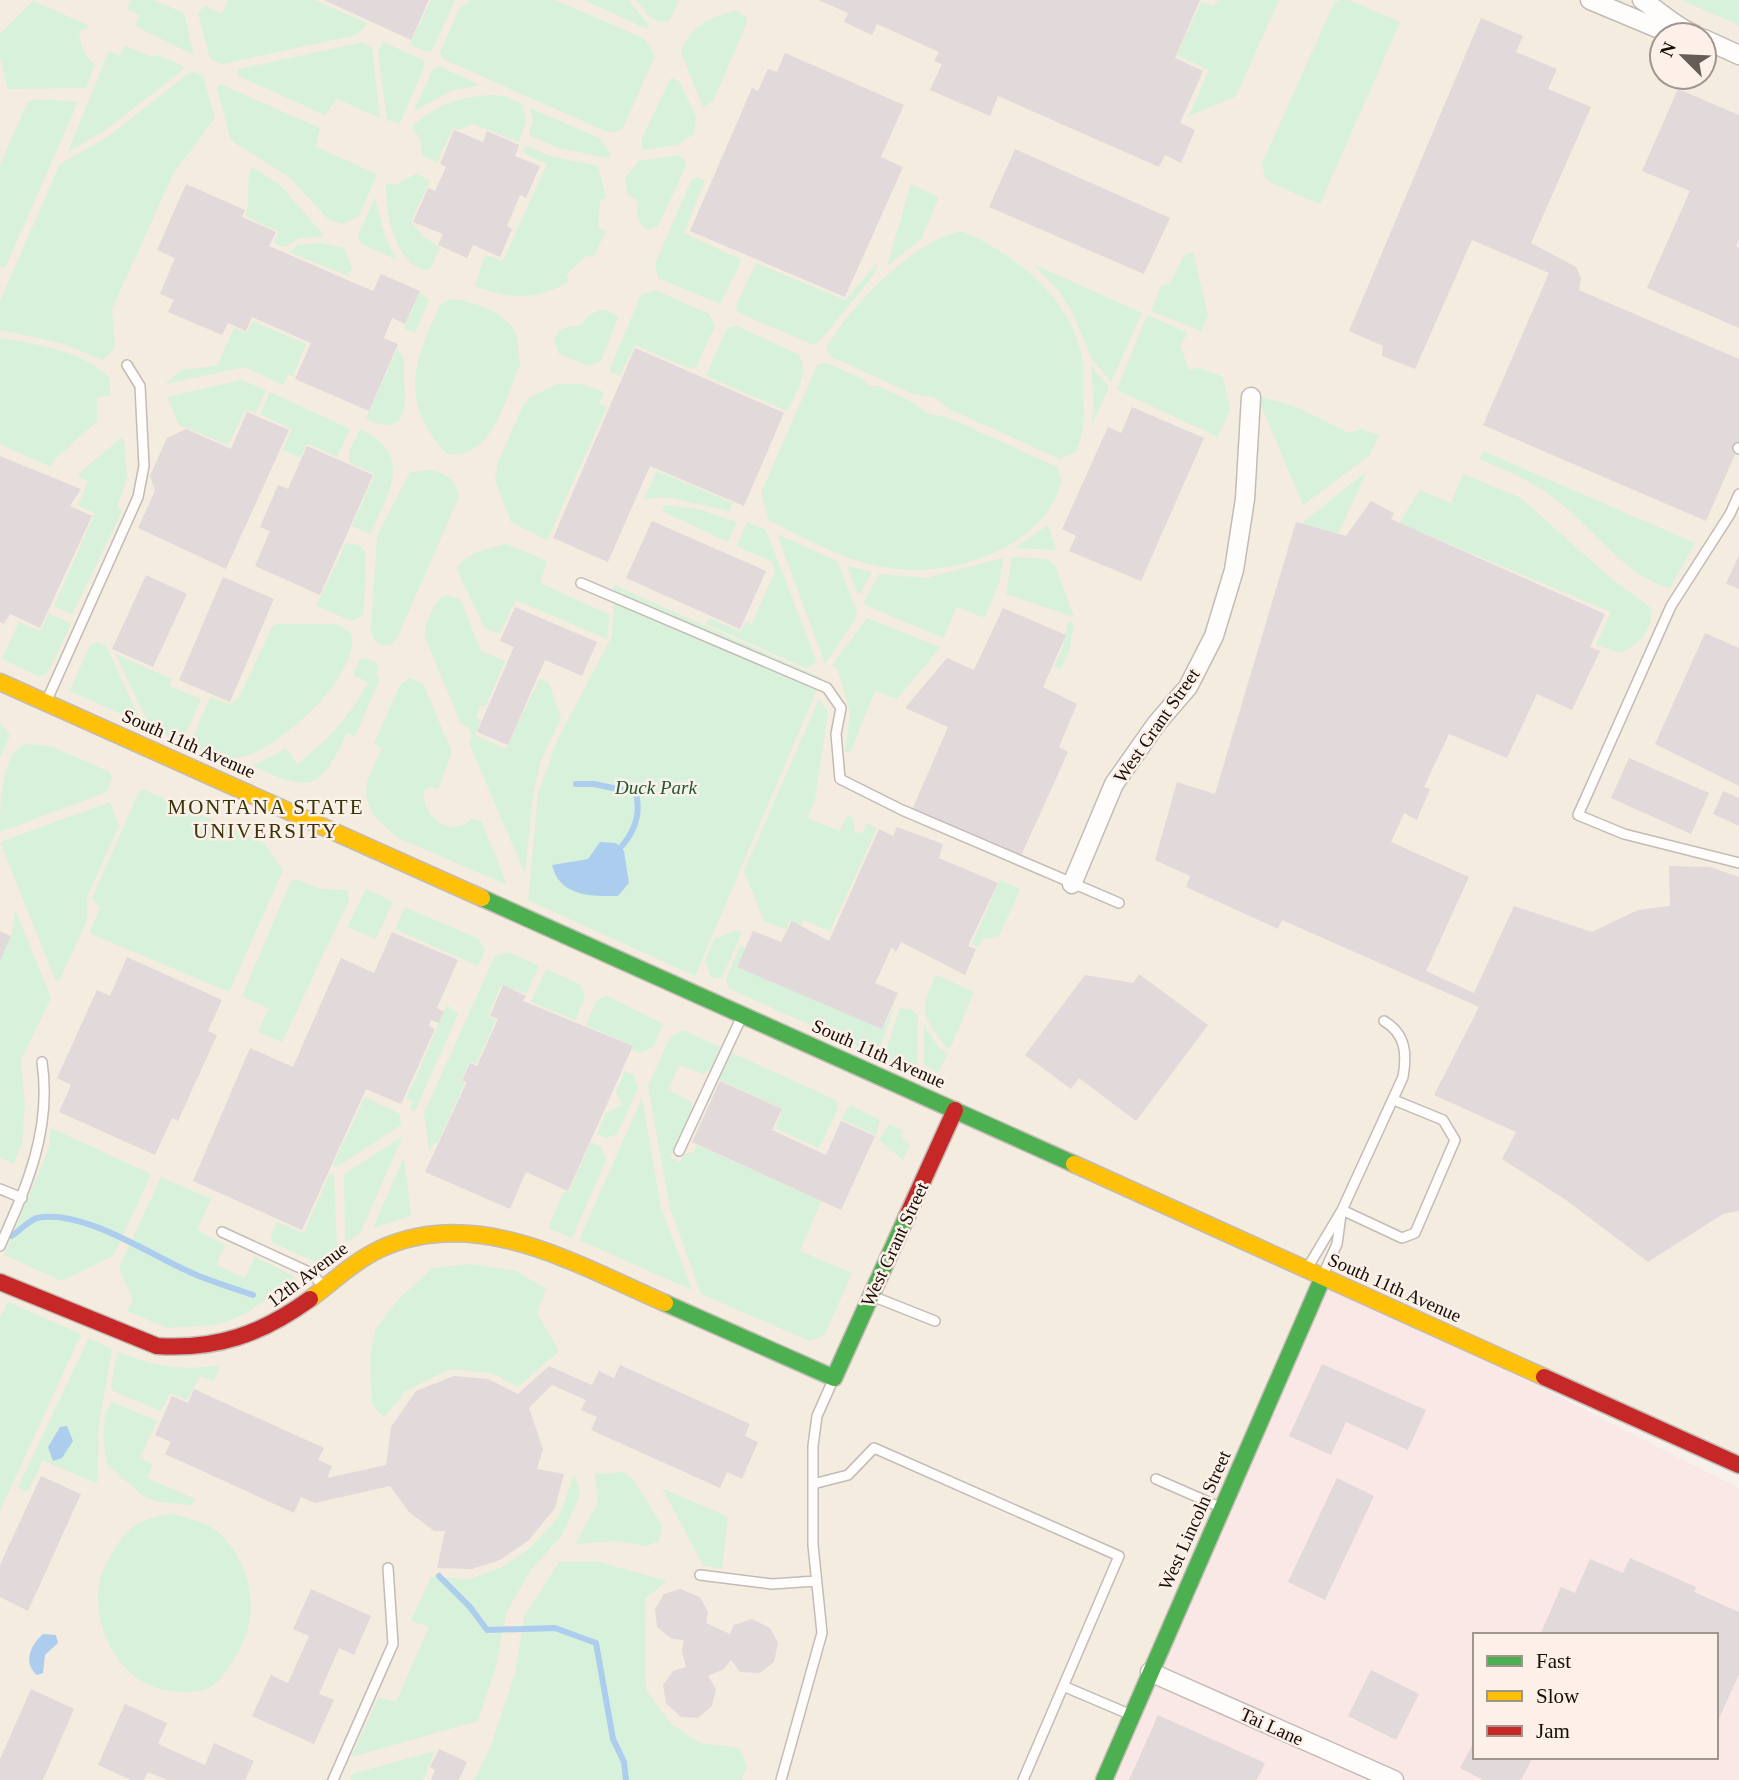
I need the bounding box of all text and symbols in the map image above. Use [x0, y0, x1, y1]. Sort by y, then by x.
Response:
north arrow [1648, 21, 1718, 91]
text: N [1656, 39, 1680, 60]
street label: West Grant Street [1109, 664, 1204, 786]
street label: South 11th Avenue [119, 705, 259, 782]
park label: Duck Park [614, 777, 697, 798]
district label: MONTANA STATE UNIVERSITY [167, 795, 365, 843]
street label: South 11th Avenue [809, 1015, 949, 1092]
street label: West Grant Street [856, 1178, 933, 1310]
street label: 12th Avenue [263, 1237, 352, 1311]
street label: South 11th Avenue [1325, 1249, 1465, 1326]
street label: West Lincoln Street [1154, 1447, 1235, 1593]
legend [1473, 1633, 1718, 1759]
text: Fast [1536, 1649, 1571, 1673]
text: Slow [1536, 1684, 1580, 1708]
street label: Tai Lane [1237, 1703, 1307, 1750]
text: Jam [1536, 1719, 1570, 1743]

